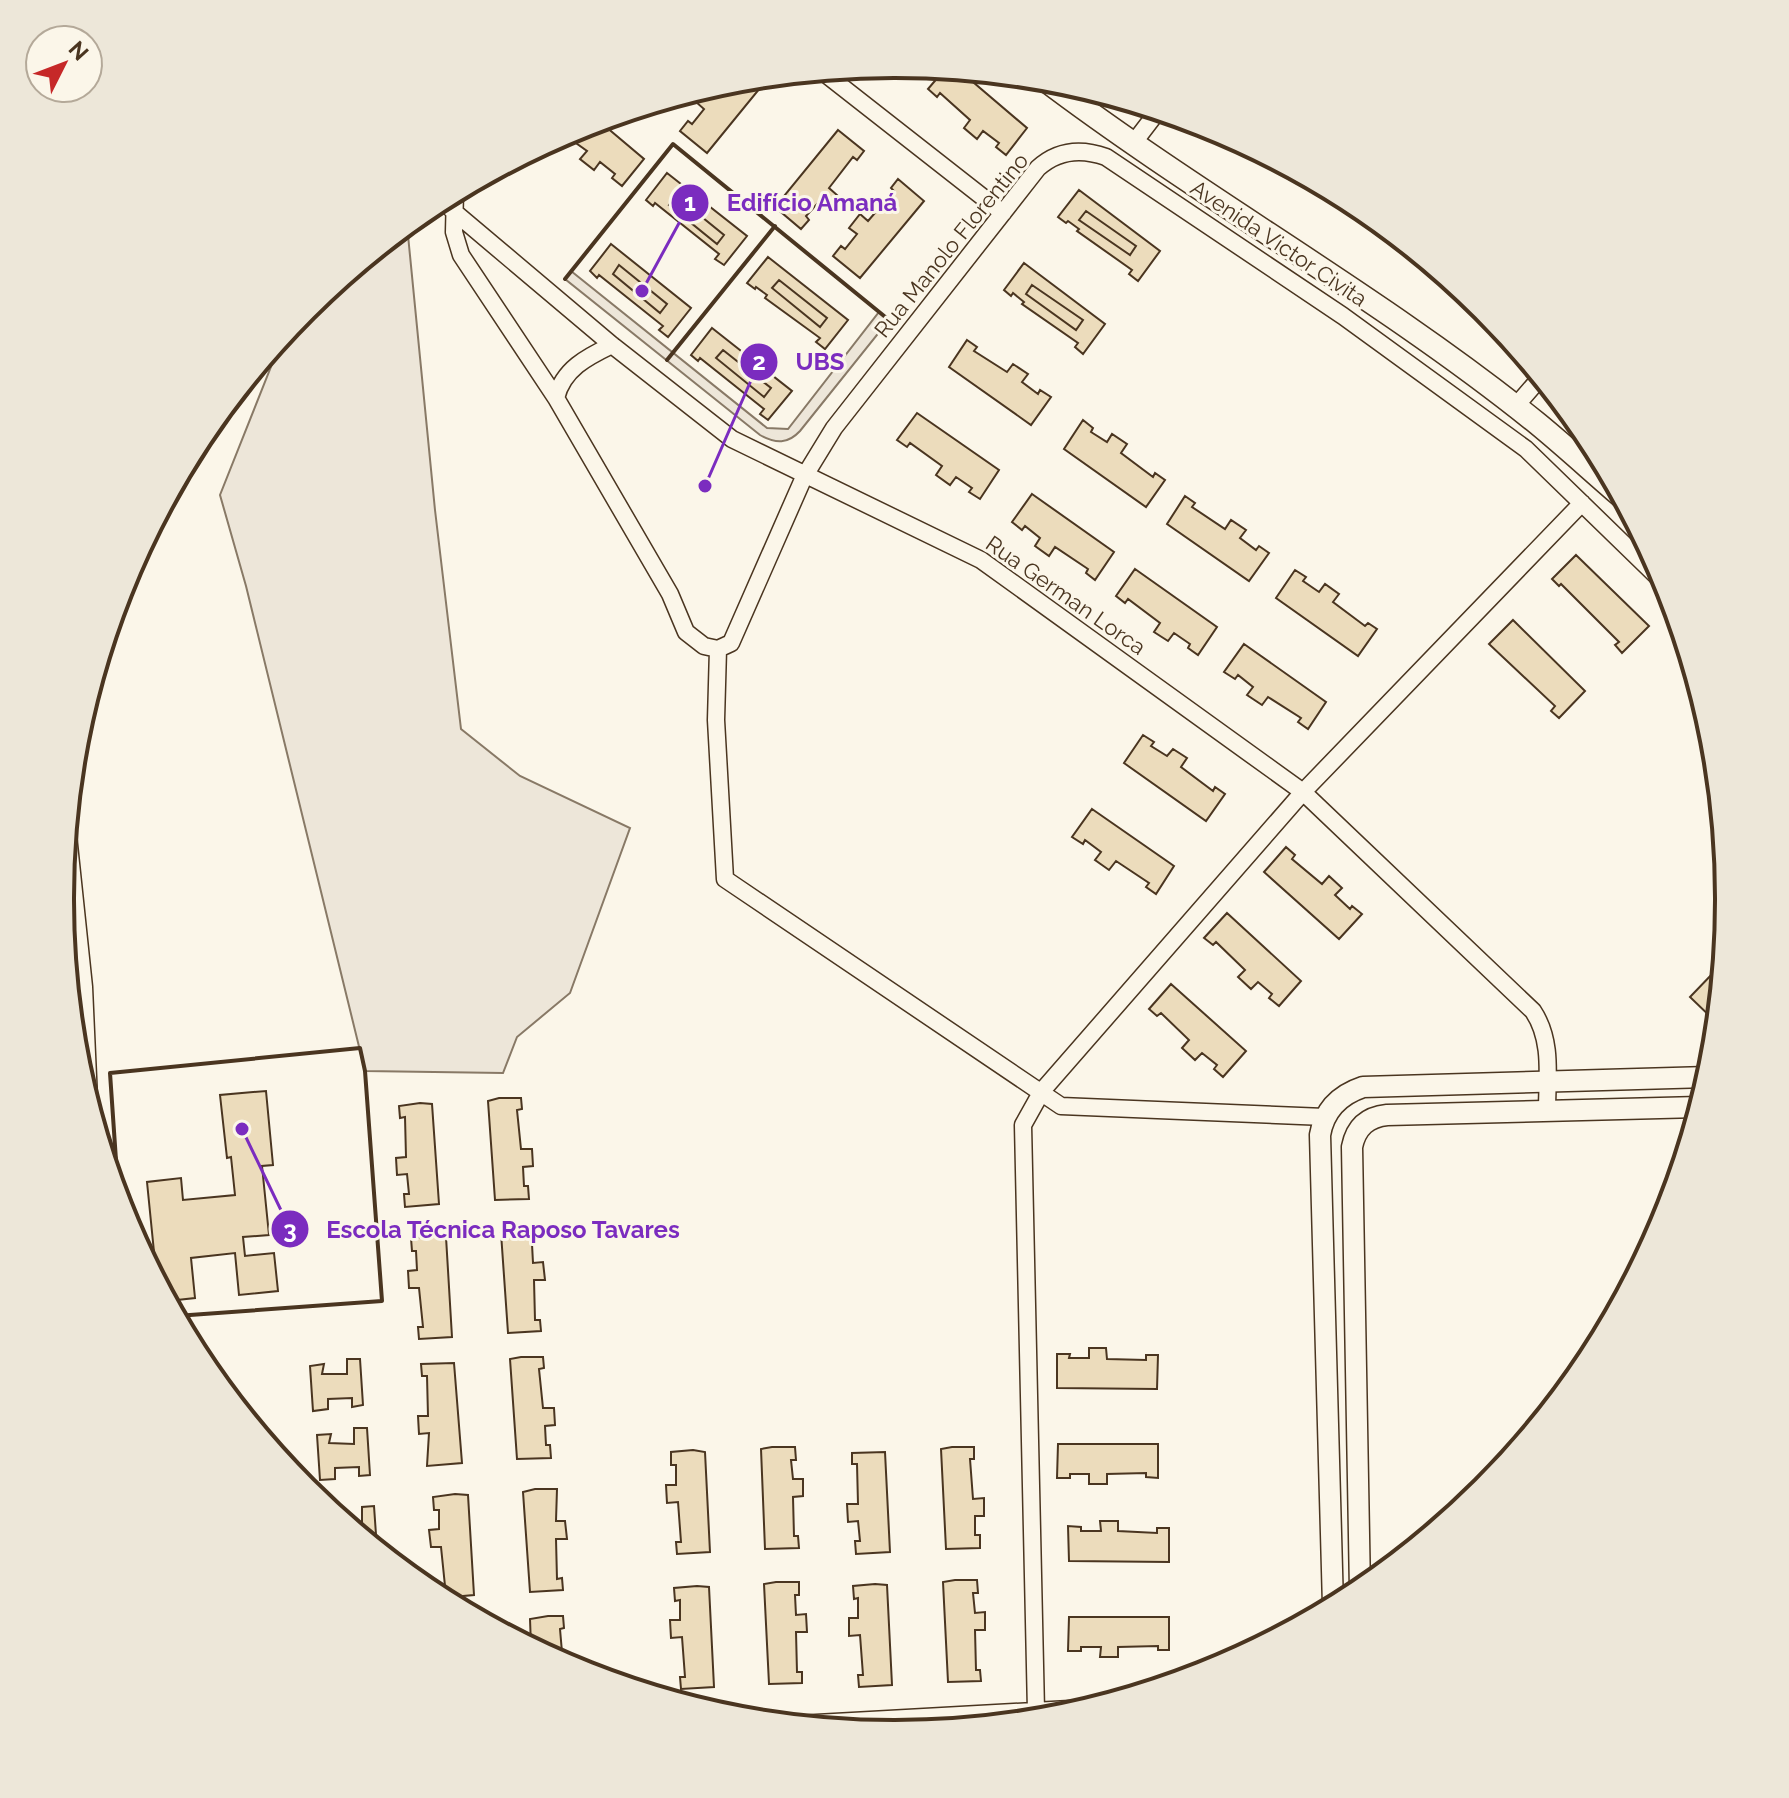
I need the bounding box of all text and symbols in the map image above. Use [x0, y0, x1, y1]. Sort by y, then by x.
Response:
north arrow [24, 24, 104, 104]
text: N [64, 36, 94, 66]
street label: Rua Manolo Florentino [869, 148, 1033, 342]
street label: Avenida Victor Civita [1186, 174, 1372, 312]
callout: Edifício Amaná [670, 179, 913, 227]
text: 1 [684, 188, 696, 217]
text: Edifício Amaná [727, 188, 897, 217]
callout: UBS [739, 338, 860, 386]
text: 2 [752, 347, 766, 376]
text: UBS [795, 347, 845, 376]
street label: Rua German Lorca [981, 530, 1151, 660]
callout: Escola Técnica Raposo Tavares [270, 1205, 697, 1253]
text: 3 [283, 1215, 297, 1244]
text: Escola Técnica Raposo Tavares [326, 1215, 680, 1244]

